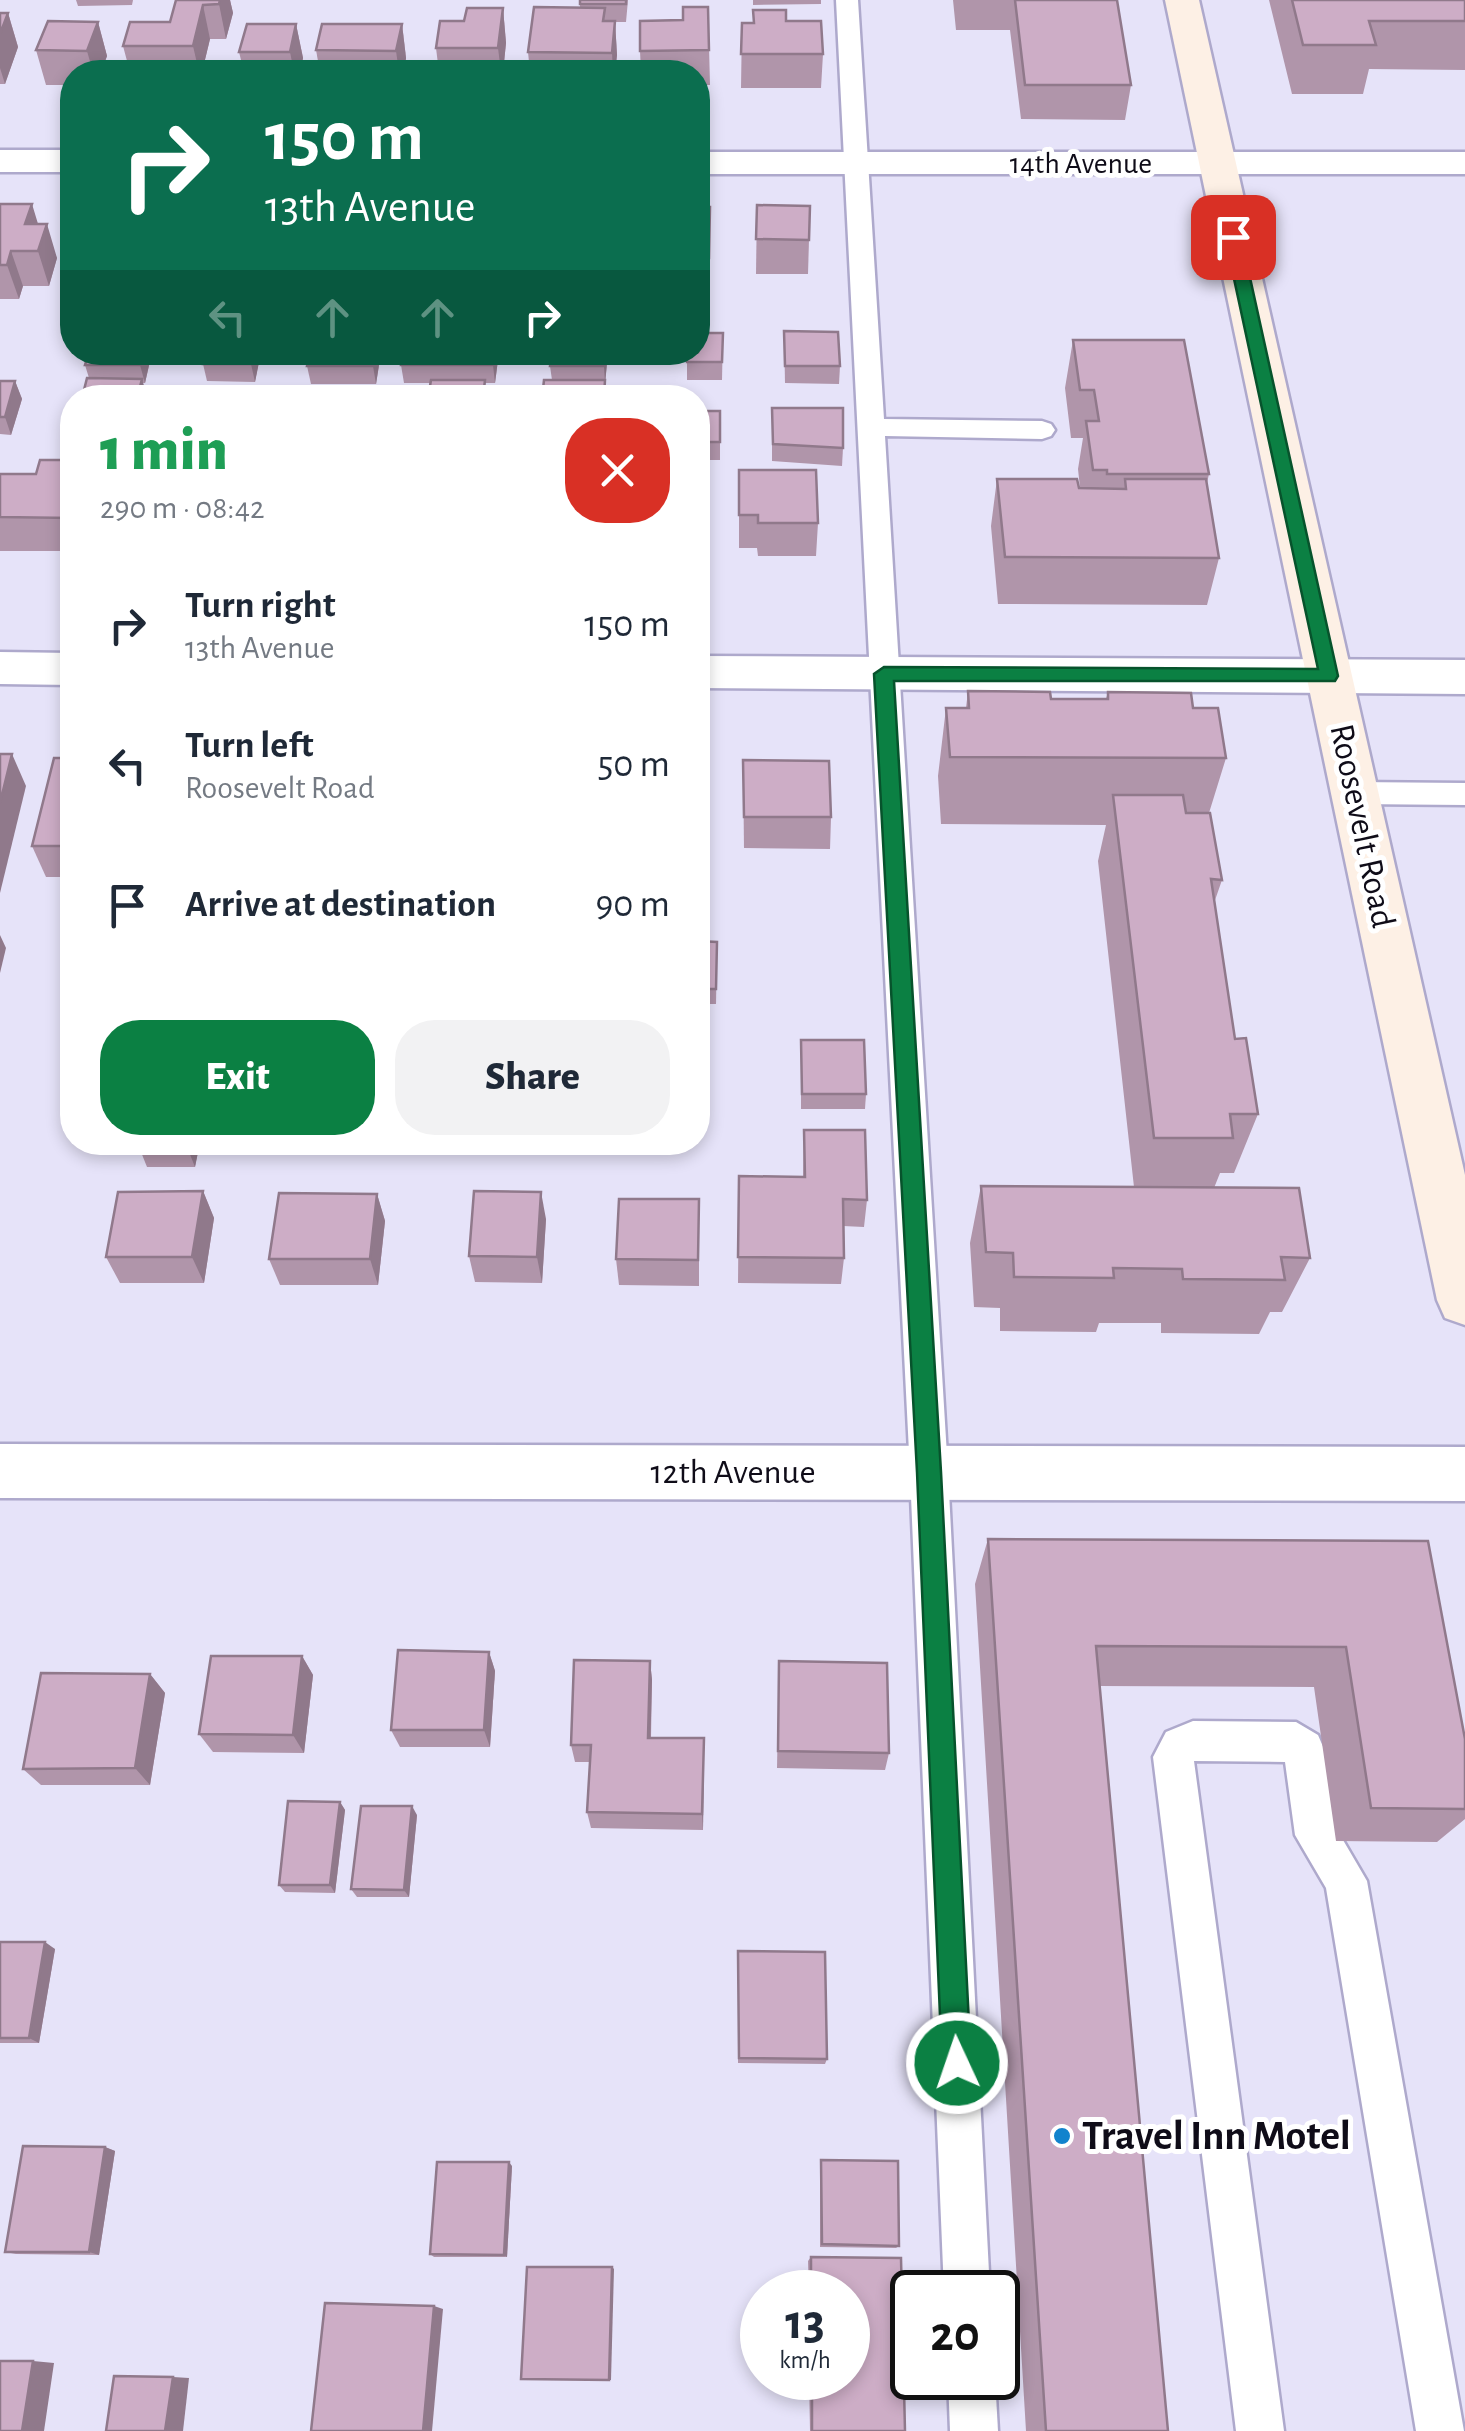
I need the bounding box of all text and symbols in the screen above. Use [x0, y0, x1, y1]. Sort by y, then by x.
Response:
icon: right [100, 100, 230, 230]
text: 150 m [265, 103, 424, 173]
street label: 14th Avenue [1010, 149, 1152, 179]
text: 13th Avenue [265, 185, 475, 230]
pin [1191, 195, 1276, 280]
icon: arrive [1206, 210, 1261, 265]
icon: left [200, 290, 255, 345]
icon: ahead [305, 290, 360, 345]
icon: ahead [410, 290, 465, 345]
icon: right [515, 290, 570, 345]
button: close [565, 418, 670, 523]
text: 1 min [100, 421, 228, 481]
text: 290 m · 08:42 [100, 492, 265, 524]
text: Turn right [185, 587, 335, 625]
icon: right [100, 598, 155, 653]
text: 150 m [584, 606, 670, 644]
text: 13th Avenue [185, 632, 335, 664]
street label: Roosevelt Road [1323, 721, 1401, 931]
text: Turn left [185, 727, 313, 765]
icon: left [100, 738, 155, 793]
text: 50 m [597, 746, 670, 784]
text: Roosevelt Road [185, 772, 375, 804]
icon: arrive [100, 878, 155, 933]
text: Arrive at destination [185, 886, 496, 924]
text: 90 m [595, 886, 670, 924]
button: Exit [100, 1020, 375, 1135]
button: Share [395, 1020, 670, 1135]
street label: 12th Avenue [650, 1455, 816, 1490]
position arrow [905, 2011, 1009, 2115]
place label: Travel Inn Motel [1082, 2115, 1351, 2157]
marker: Travel Inn Motel [1051, 2125, 1073, 2147]
speed limit sign: 20 [890, 2270, 1020, 2400]
text: 13 [785, 2298, 825, 2348]
text: km/h [779, 2348, 831, 2373]

